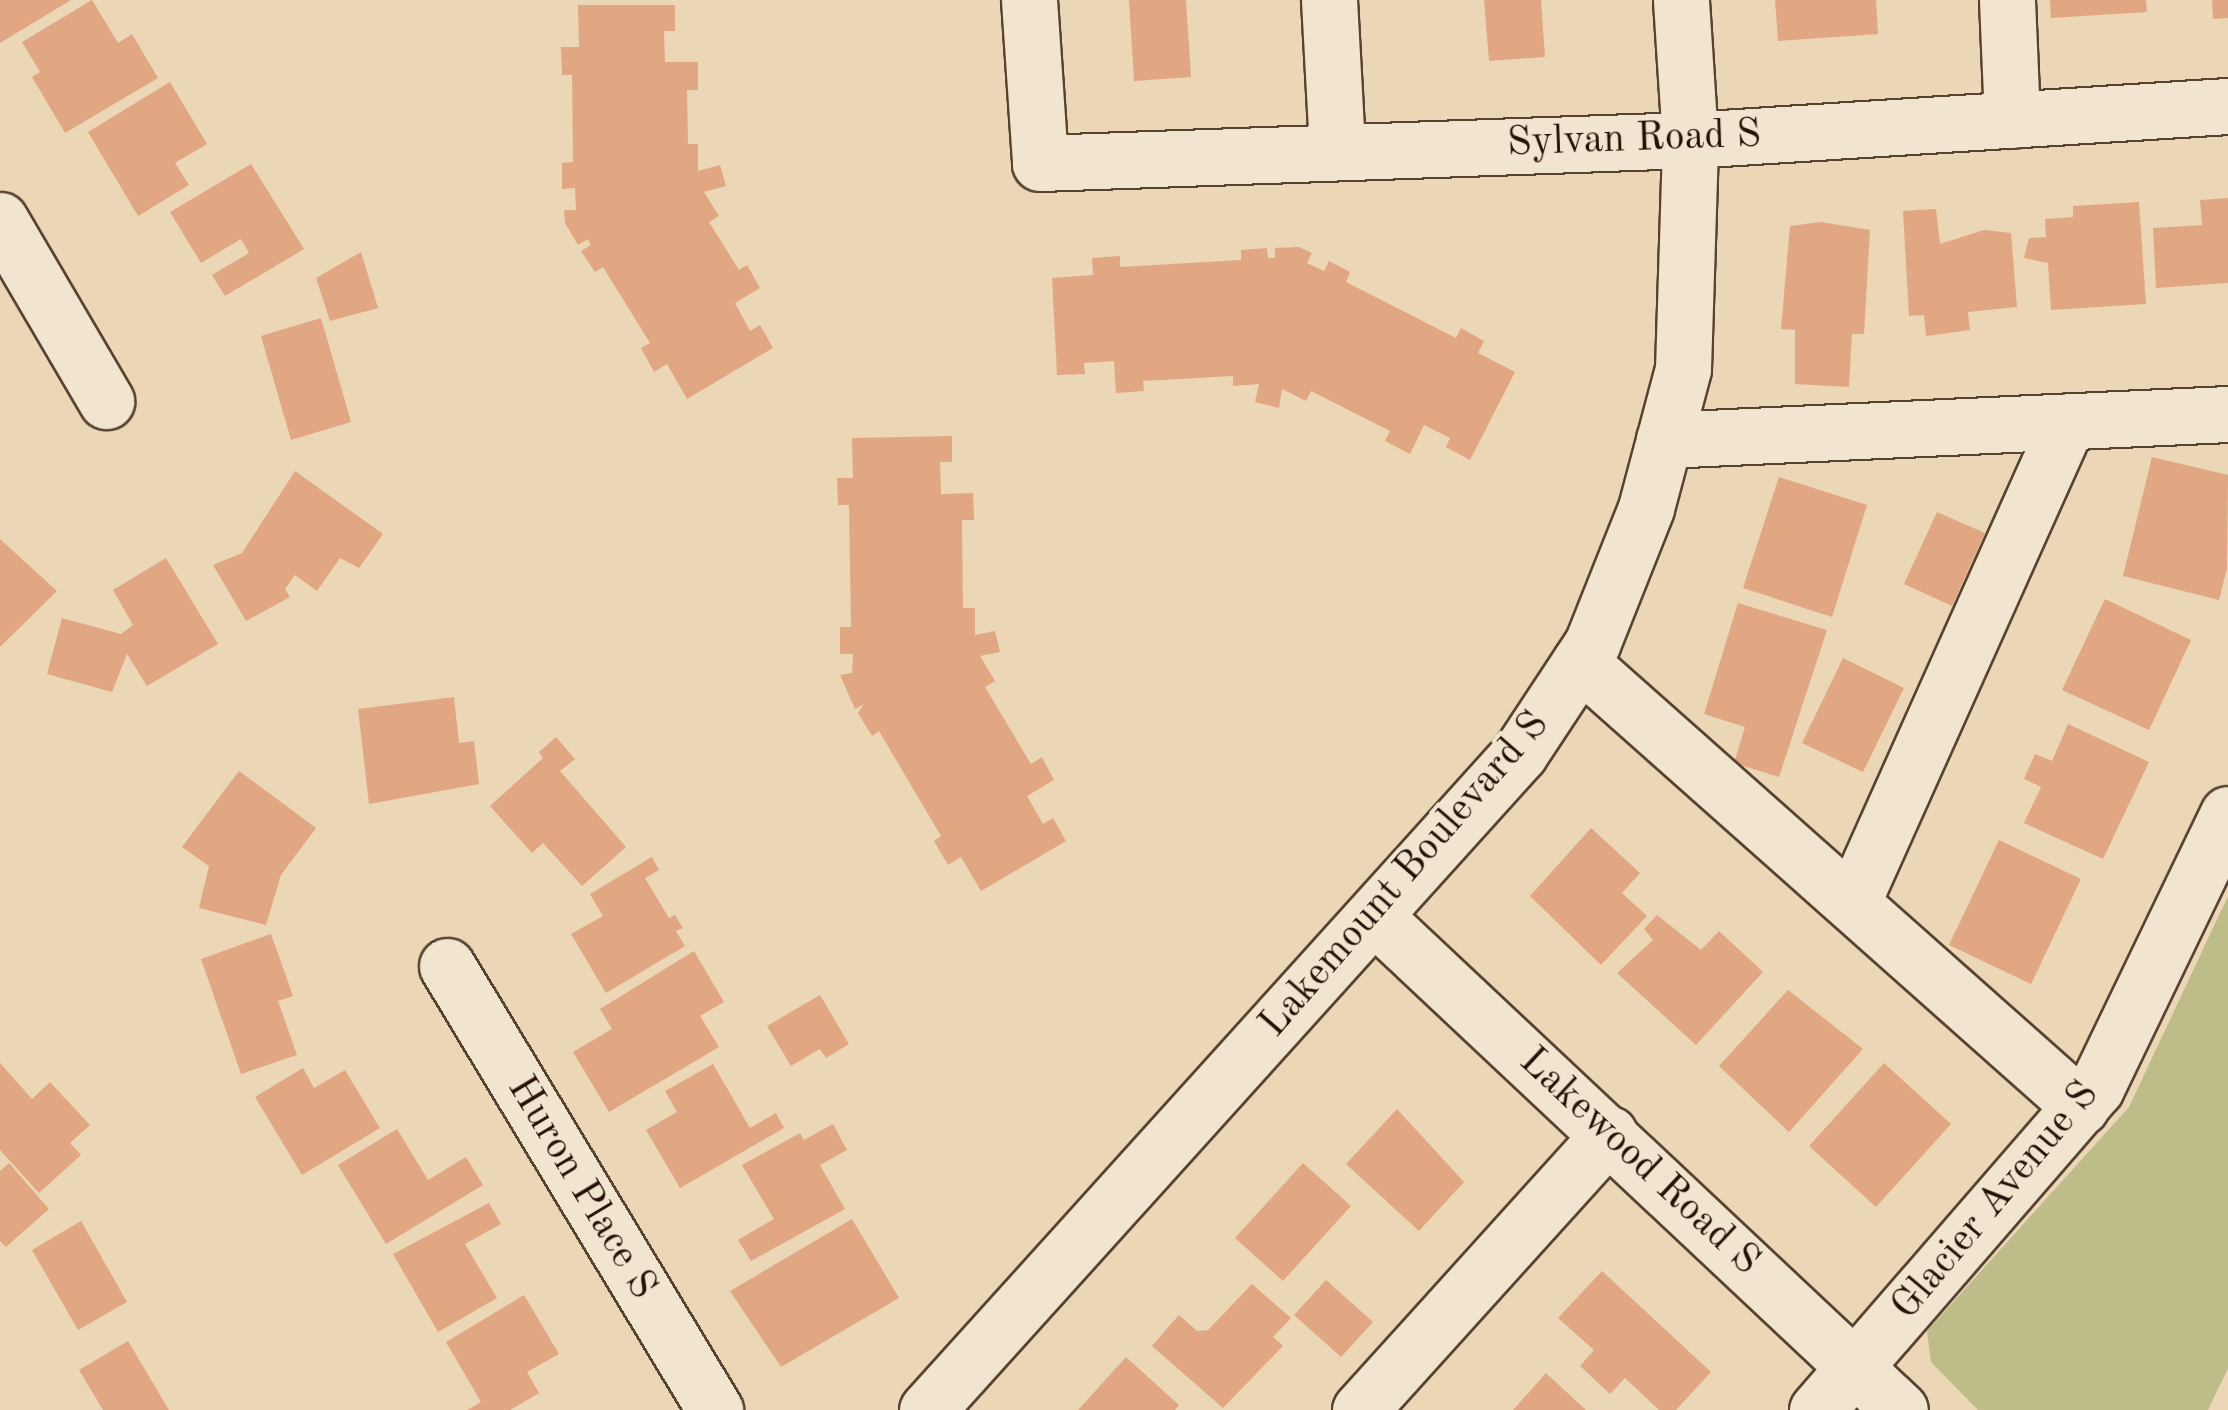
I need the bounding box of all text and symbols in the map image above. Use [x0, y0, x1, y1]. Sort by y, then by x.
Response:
street label: Sylvan Road S [1506, 112, 1762, 168]
street label: Lakemount Boulevard S [1250, 702, 1560, 1048]
street label: Lakewood Road S [1509, 1038, 1769, 1286]
street label: Huron Place S [496, 1068, 666, 1308]
street label: Glacier Avenue S [1882, 1072, 2110, 1330]

